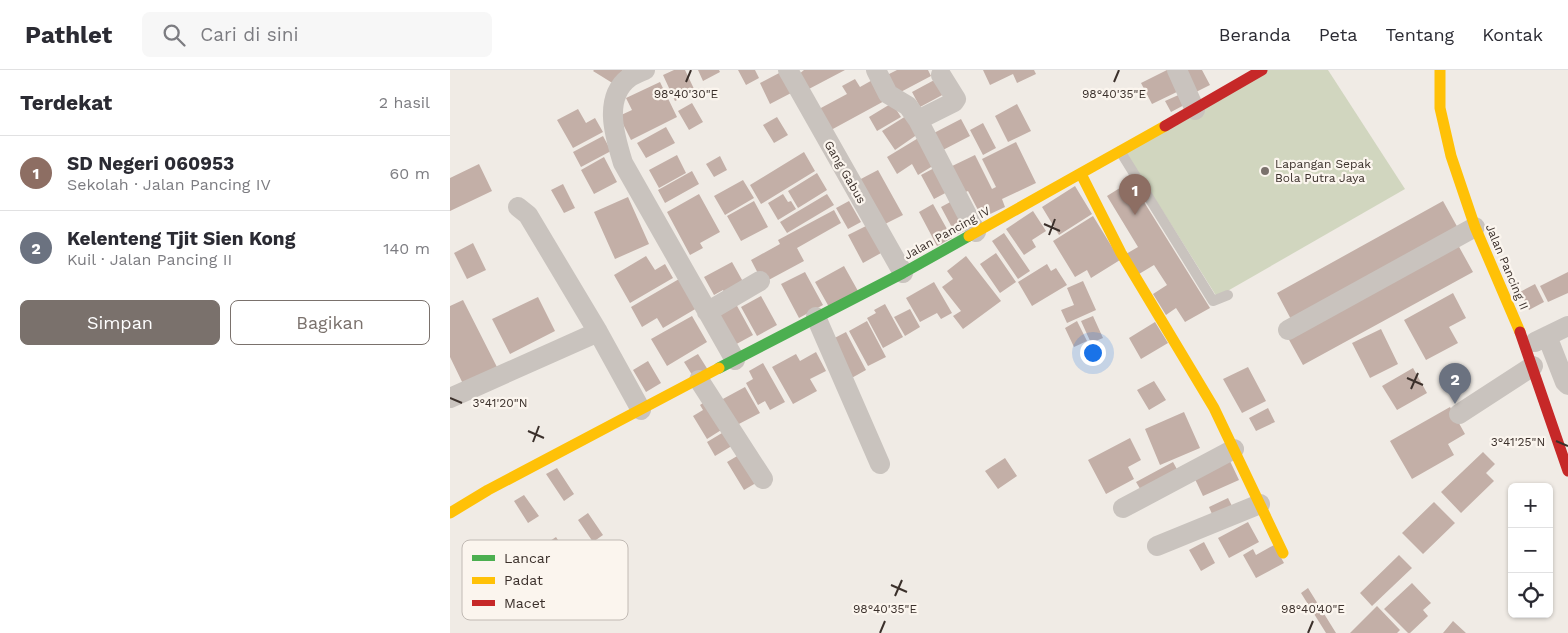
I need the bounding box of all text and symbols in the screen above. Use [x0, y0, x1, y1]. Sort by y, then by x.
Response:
search box [142, 12, 492, 57]
text: Pathlet [25, 21, 112, 49]
icon: search [160, 21, 188, 49]
text: Cari di sini [200, 23, 299, 46]
text: Beranda [1219, 24, 1291, 45]
text: Peta [1319, 24, 1357, 45]
text: Tentang [1385, 24, 1454, 45]
text: Kontak [1482, 24, 1543, 45]
text: 98°40'30"E [654, 87, 719, 101]
text: 98°40'35"E [1082, 87, 1146, 101]
text: Terdekat [20, 90, 112, 115]
text: 2 hasil [379, 93, 430, 112]
street label: Gang Gabus [821, 138, 869, 206]
text: SD Negeri 060953 [67, 152, 234, 175]
place label: Lapangan Sepak Bola Putra Jaya [1275, 157, 1371, 185]
text: 1 [33, 164, 39, 183]
text: 60 m [390, 164, 430, 183]
marker: Lapangan Sepak Bola Putra Jaya [1259, 165, 1271, 177]
pin: 1 [1119, 174, 1151, 215]
text: Sekolah · Jalan Pancing IV [67, 175, 271, 194]
street label: Jalan Pancing IV [902, 203, 993, 262]
street label: Jalan Pancing II [1483, 222, 1531, 312]
text: Kelenteng Tjit Sien Kong [67, 227, 295, 250]
text: 2 [31, 239, 41, 258]
text: 140 m [383, 239, 430, 258]
text: Kuil · Jalan Pancing II [67, 250, 232, 269]
button: Simpan [20, 300, 220, 345]
button: Bagikan [230, 300, 430, 345]
your location [1080, 340, 1106, 366]
pin: 2 [1439, 363, 1471, 404]
text: 3°41'20"N [473, 396, 527, 410]
text: 3°41'25"N [1491, 435, 1545, 449]
map controls [1508, 483, 1553, 618]
button: + [1508, 483, 1553, 528]
button: − [1508, 528, 1553, 573]
legend [462, 540, 628, 620]
text: Lancar [504, 550, 551, 566]
text: Padat [504, 572, 543, 588]
button: locate [1508, 573, 1553, 618]
text: Macet [504, 595, 546, 611]
text: 98°40'35"E [853, 602, 917, 616]
text: 98°40'40"E [1281, 602, 1345, 616]

